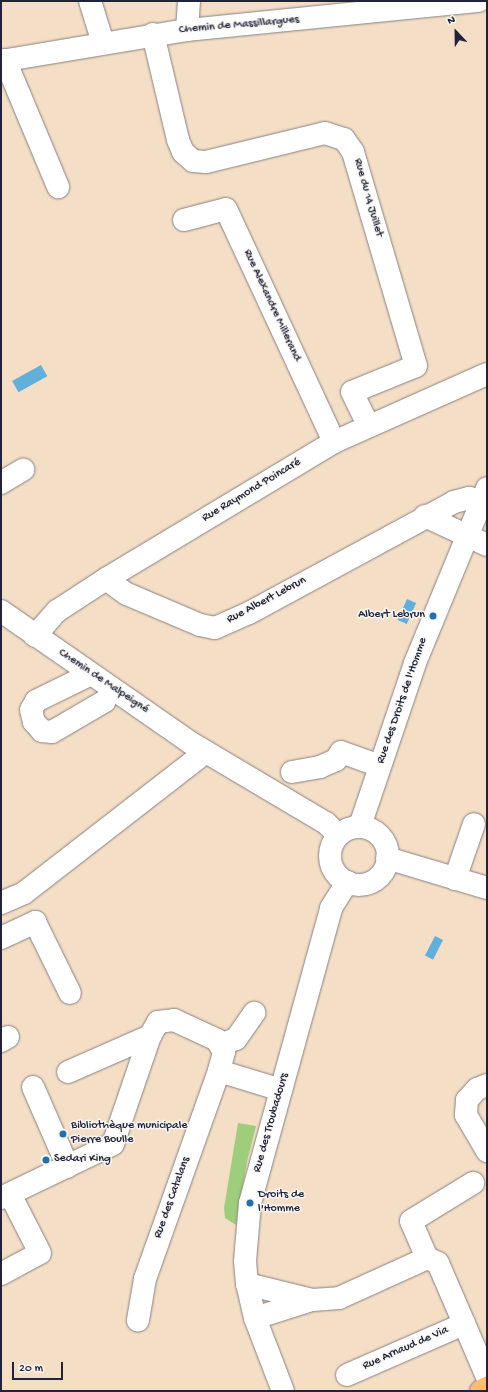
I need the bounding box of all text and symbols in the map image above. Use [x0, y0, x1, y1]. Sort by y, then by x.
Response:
north arrow [436, 12, 476, 52]
street label: Chemin de Massillargues [178, 14, 300, 38]
text: N [446, 14, 457, 28]
street label: Rue du 14 Juillet [349, 157, 385, 239]
street label: Rue Alexandre Millerand [239, 248, 303, 364]
street label: Rue Raymond Poincaré [200, 456, 304, 526]
street label: Rue Albert Lebrun [225, 574, 309, 628]
place label: Albert Lebrun [358, 609, 425, 623]
marker: Albert Lebrun [428, 611, 438, 621]
street label: Rue des Droits de l'Homme [375, 636, 431, 766]
street label: Chemin de Malpeigné [55, 646, 151, 718]
street label: Rue des Troubadours [251, 1072, 293, 1174]
place label: Bibliothèque municipale Pierre Boulle [71, 1120, 187, 1148]
marker: Bibliothèque municipale Pierre Boulle [58, 1129, 68, 1139]
place label: Sedari King [54, 1153, 111, 1167]
marker: Sedari King [41, 1155, 51, 1165]
street label: Rue des Catalans [152, 1155, 194, 1241]
place label: Droits de l'Homme [258, 1189, 304, 1217]
marker: Droits de l'Homme [245, 1198, 255, 1208]
street label: Rue Arnaud de Via [361, 1324, 451, 1374]
scale bar [14, 1354, 65, 1380]
text: 20 m [19, 1362, 43, 1376]

